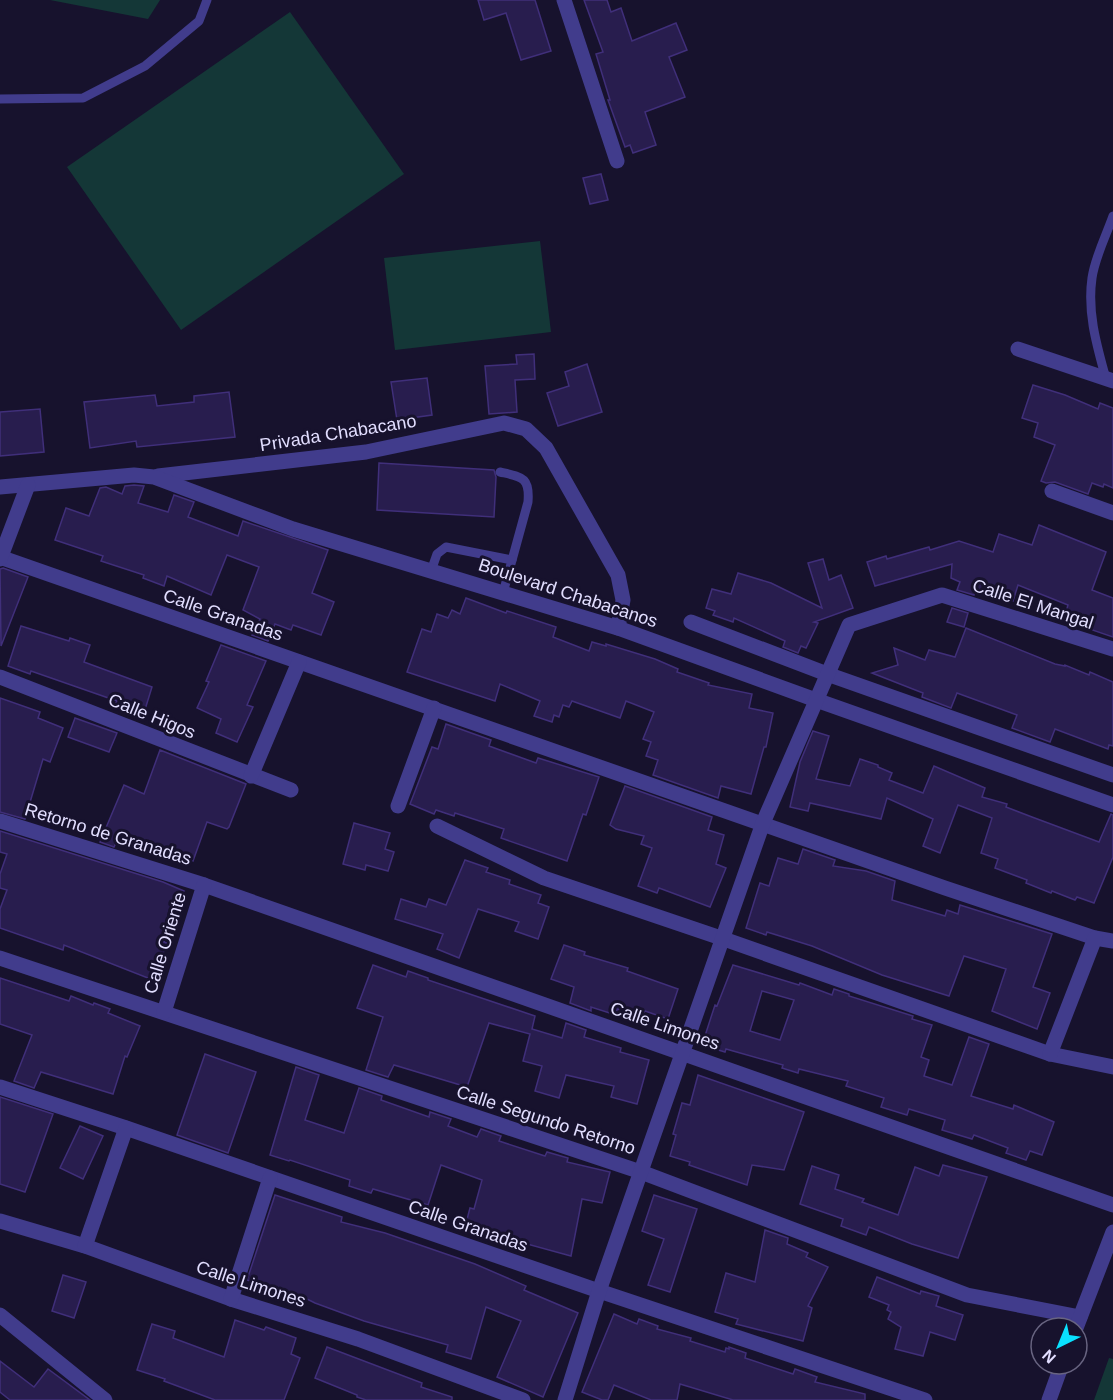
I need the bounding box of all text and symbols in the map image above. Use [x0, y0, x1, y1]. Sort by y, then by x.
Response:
street label: Privada Chabacano [258, 411, 418, 455]
street label: Boulevard Chabacanos [476, 555, 660, 631]
street label: Calle El Mangal [970, 575, 1096, 633]
street label: Calle Granadas [161, 585, 285, 645]
street label: Calle Higos [106, 689, 198, 743]
street label: Retorno de Granadas [22, 799, 194, 869]
street label: Calle Oriente [140, 890, 190, 996]
street label: Calle Limones [608, 998, 722, 1054]
street label: Calle Segundo Retorno [454, 1082, 638, 1158]
street label: Calle Granadas [406, 1196, 530, 1256]
street label: Calle Limones [194, 1257, 308, 1311]
north arrow [1029, 1316, 1089, 1376]
text: N [1039, 1346, 1059, 1367]

